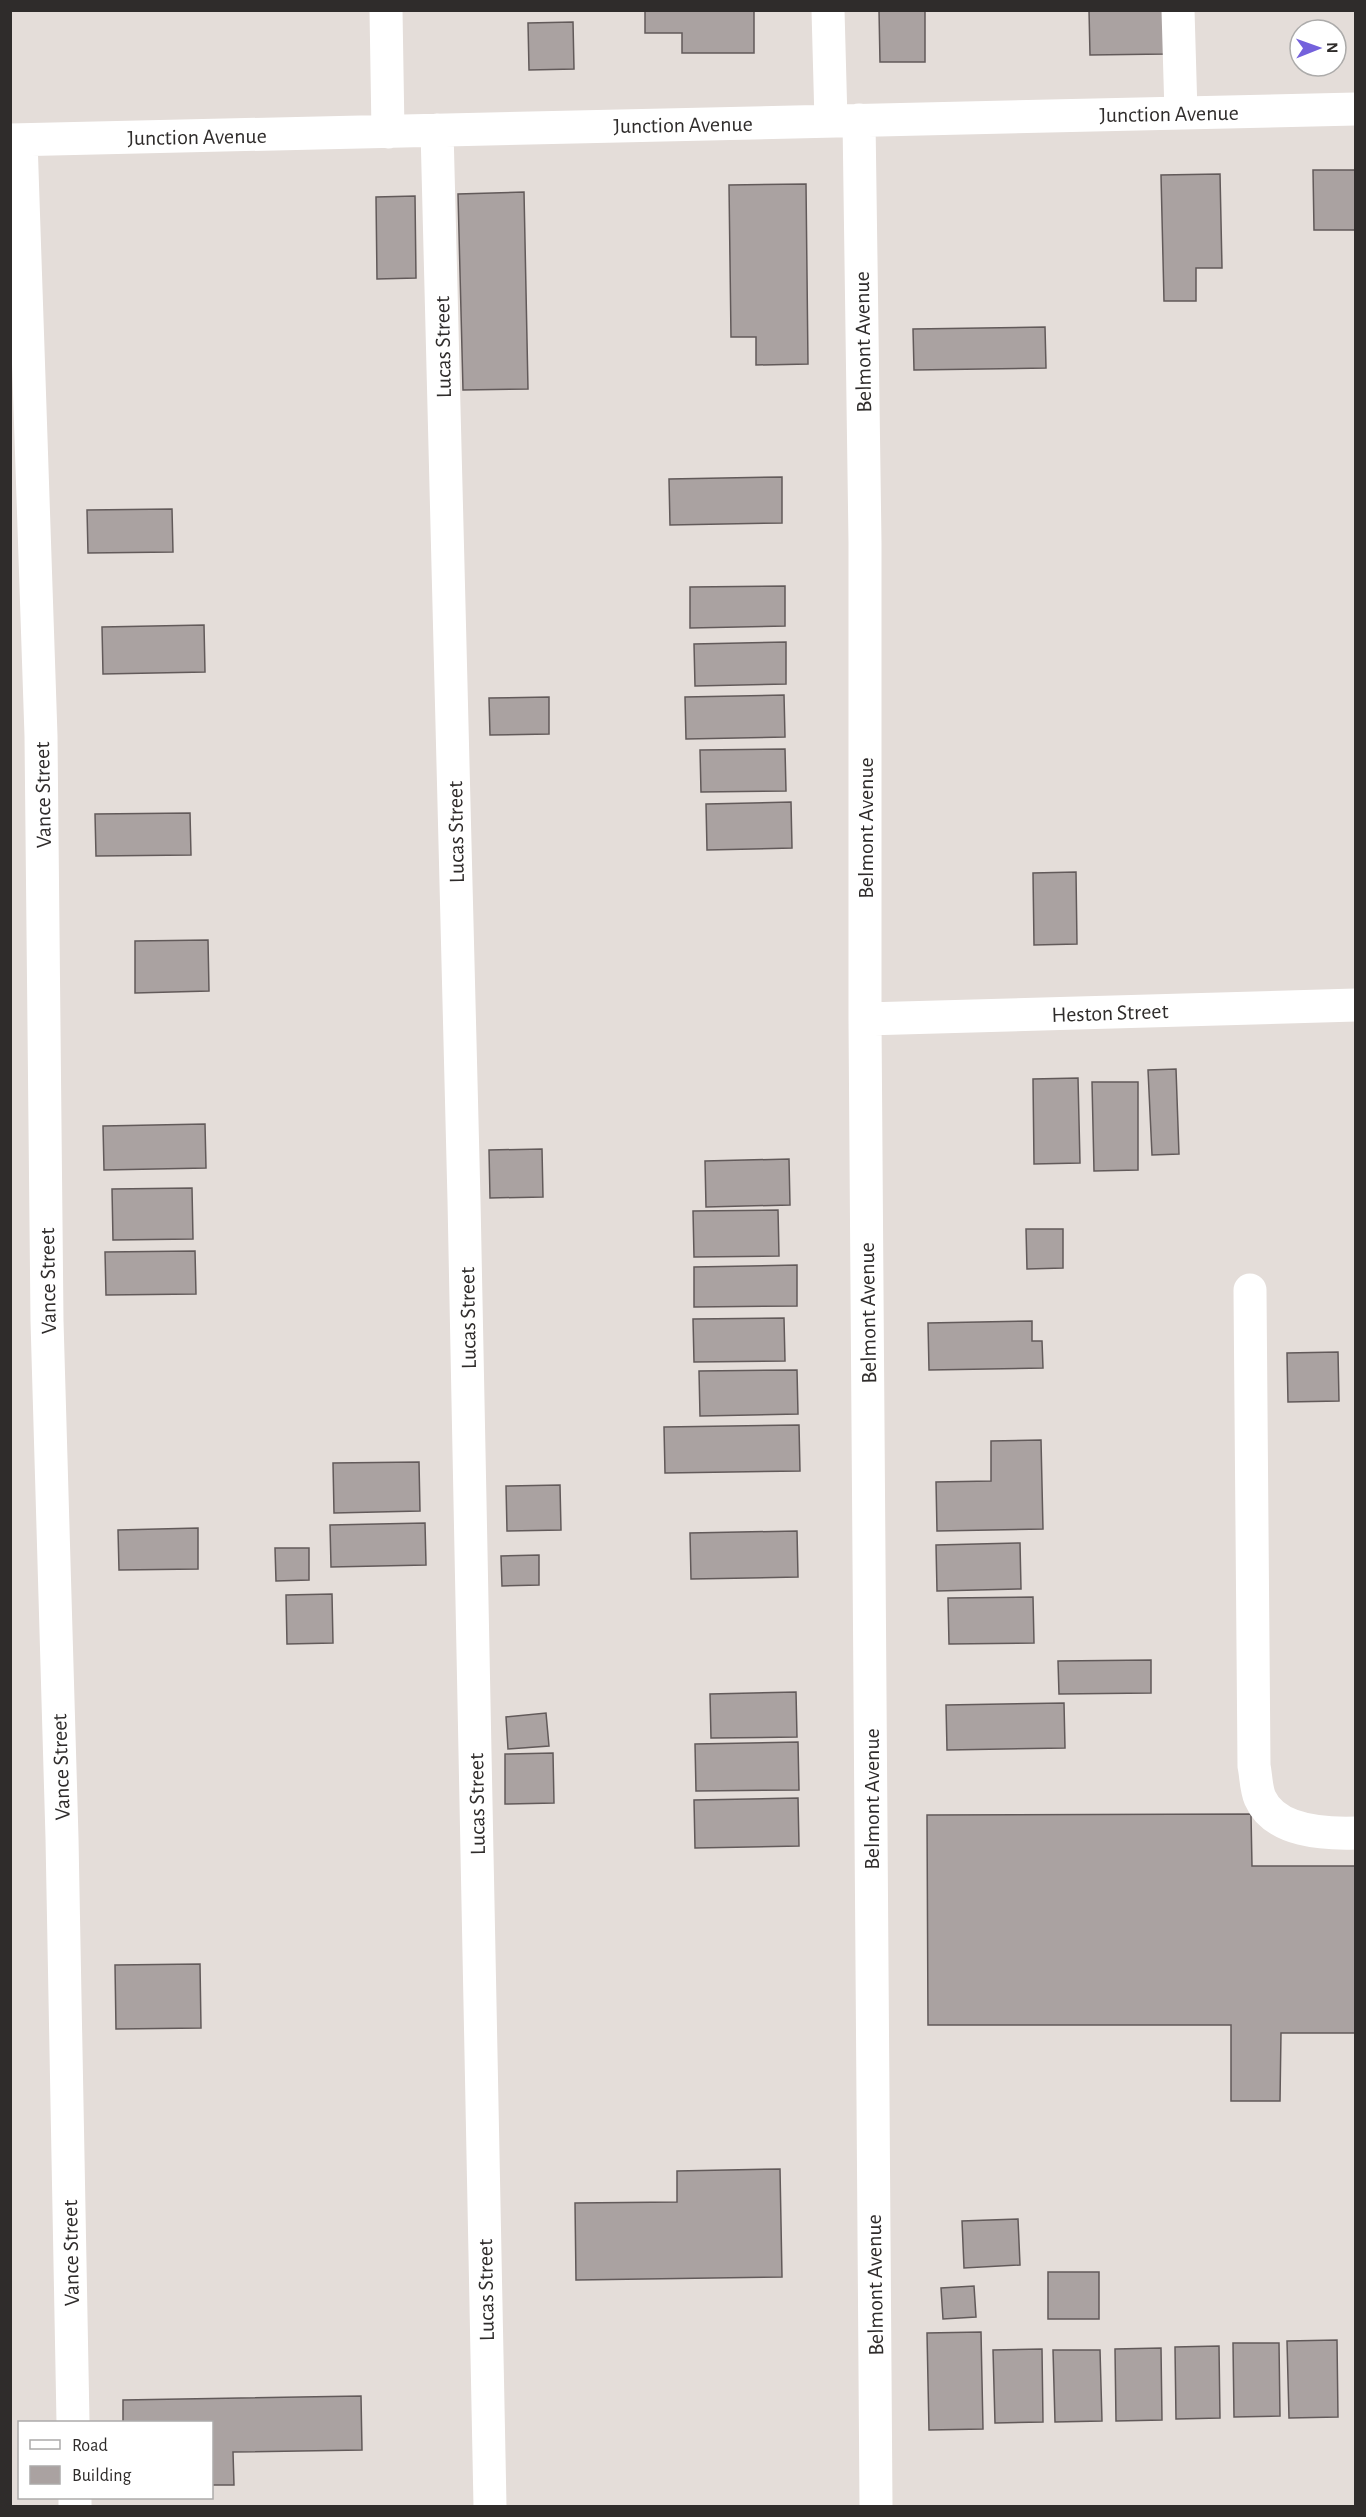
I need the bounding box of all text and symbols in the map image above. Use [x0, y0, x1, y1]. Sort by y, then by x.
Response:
north arrow [1288, 18, 1348, 78]
text: N [1324, 42, 1340, 53]
street label: Junction Avenue [1099, 102, 1239, 126]
street label: Junction Avenue [613, 113, 753, 137]
street label: Junction Avenue [127, 125, 267, 149]
street label: Belmont Avenue [851, 271, 875, 413]
street label: Lucas Street [431, 296, 455, 398]
street label: Vance Street [31, 742, 55, 848]
street label: Belmont Avenue [855, 757, 877, 899]
street label: Lucas Street [444, 781, 468, 883]
street label: Heston Street [1051, 1000, 1169, 1026]
street label: Vance Street [36, 1228, 60, 1334]
street label: Belmont Avenue [856, 1242, 880, 1384]
street label: Lucas Street [456, 1267, 480, 1369]
street label: Vance Street [48, 1713, 74, 1821]
street label: Belmont Avenue [861, 1728, 883, 1870]
street label: Lucas Street [465, 1753, 489, 1855]
street label: Vance Street [59, 2200, 83, 2306]
street label: Belmont Avenue [863, 2214, 887, 2356]
street label: Lucas Street [474, 2239, 498, 2341]
legend [18, 2421, 213, 2499]
text: Road [72, 2437, 108, 2455]
text: Building [72, 2467, 132, 2485]

